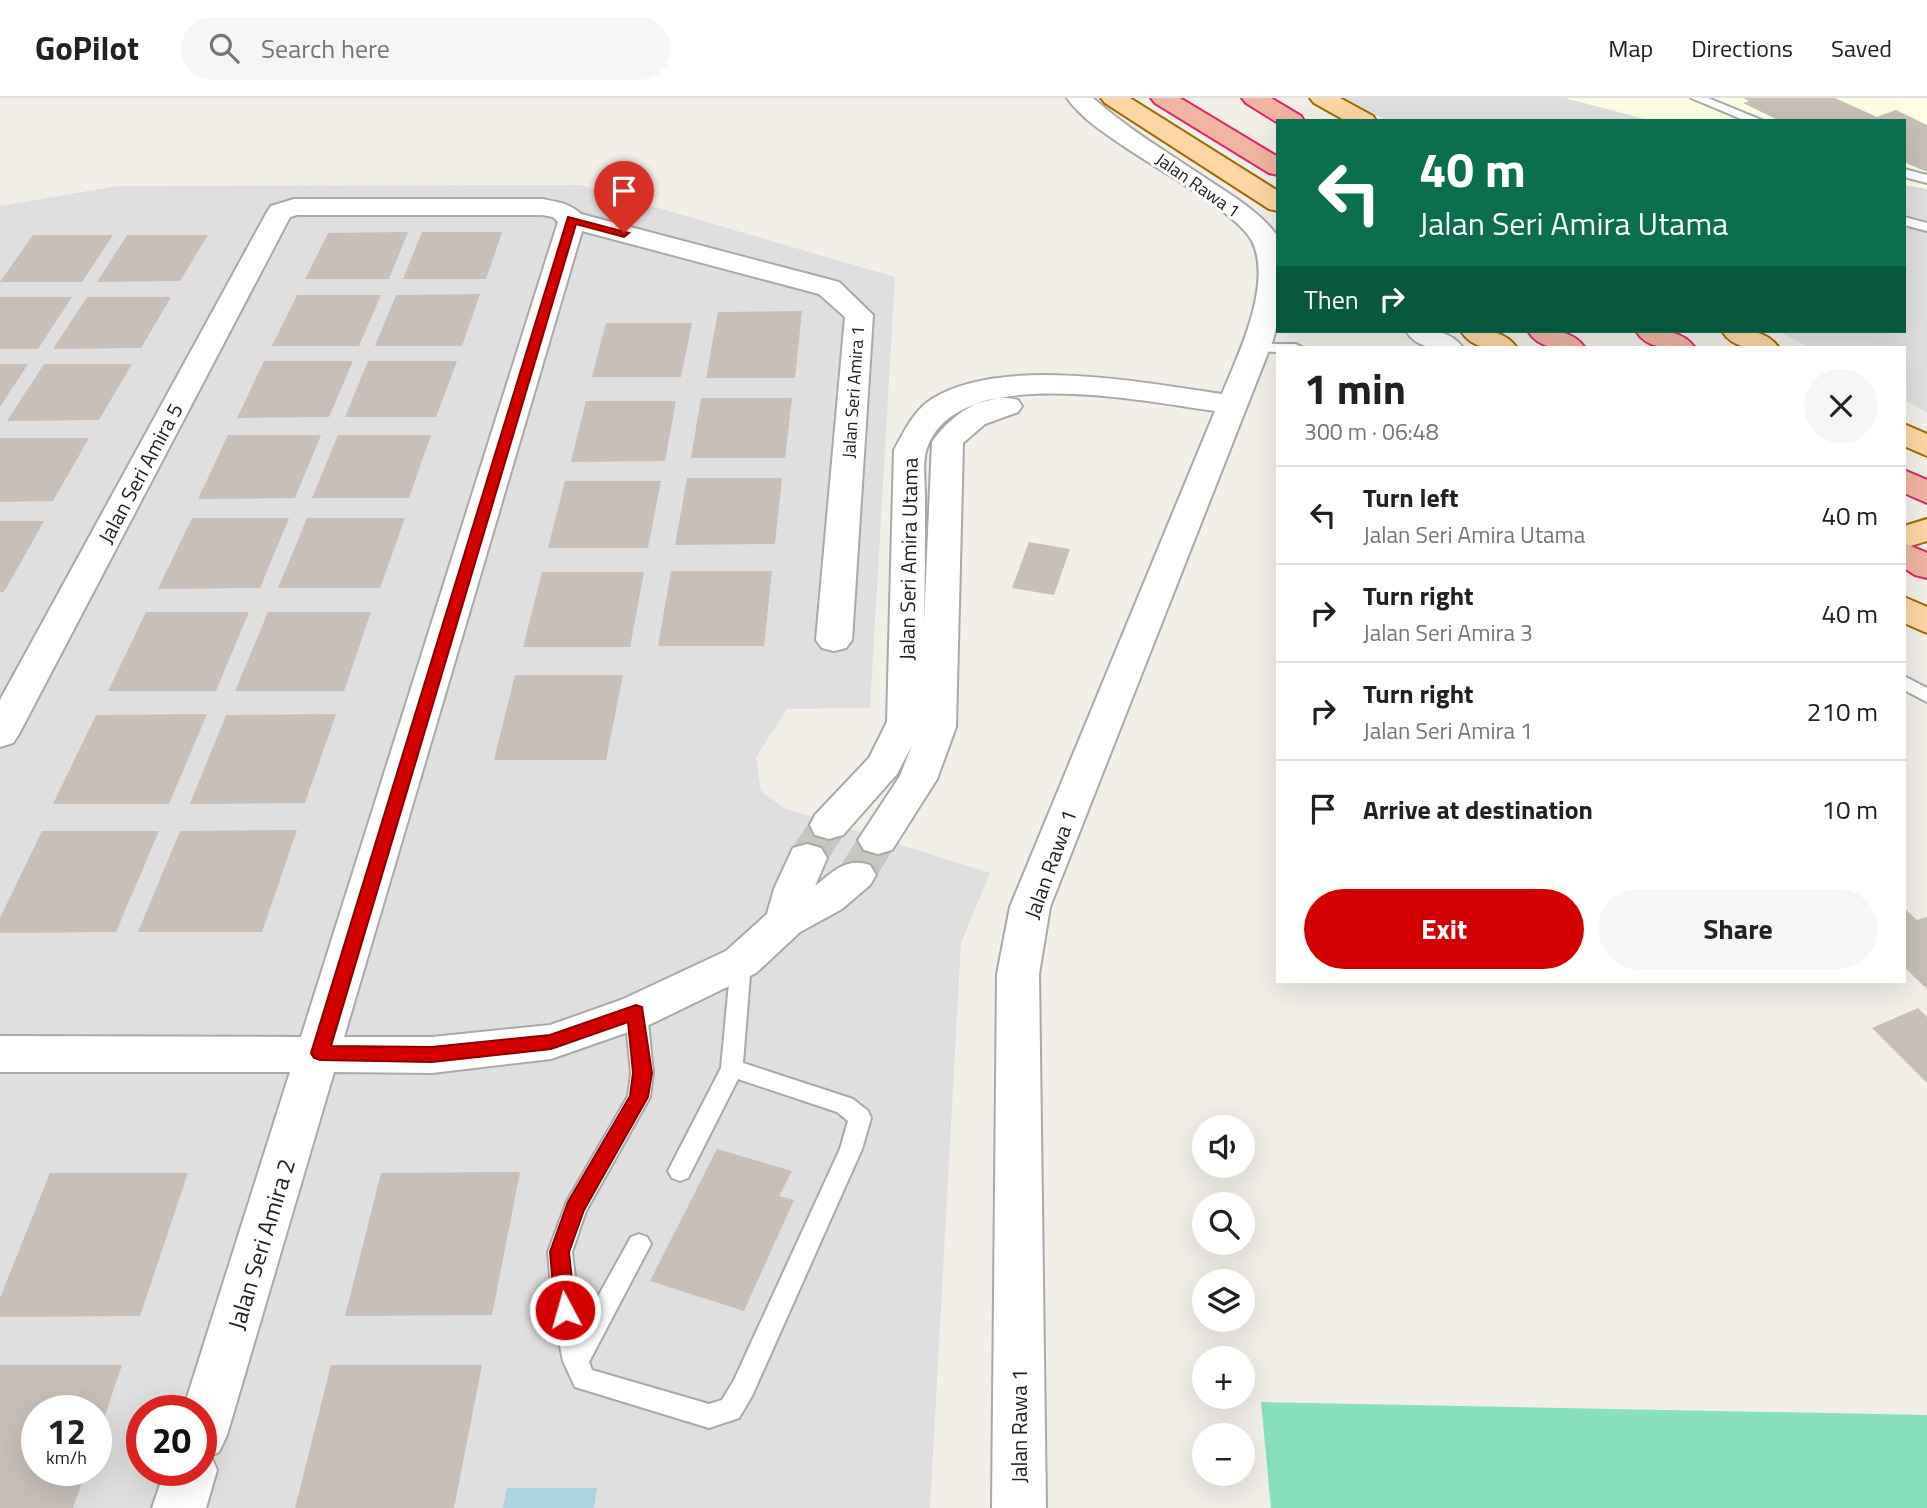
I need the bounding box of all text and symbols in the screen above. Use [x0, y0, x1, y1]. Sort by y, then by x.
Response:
search box [181, 17, 671, 80]
text: GoPilot [35, 23, 139, 73]
icon: search [205, 29, 243, 67]
text: Search here [261, 29, 390, 68]
text: Map [1608, 30, 1653, 66]
text: Directions [1691, 30, 1793, 66]
text: Saved [1831, 30, 1892, 66]
text: 40 m [1419, 131, 1526, 206]
street label: Jalan Rawa 1 [1150, 146, 1246, 224]
icon: left [1304, 147, 1395, 238]
pin [594, 161, 654, 233]
icon: arrive [605, 172, 643, 210]
text: Jalan Seri Amira Utama [1419, 199, 1728, 247]
text: Then [1304, 280, 1359, 319]
icon: right [1373, 280, 1411, 318]
street label: Jalan Seri Amira 1 [835, 325, 871, 459]
text: 1 min [1304, 356, 1406, 420]
button: close [1804, 369, 1878, 443]
street label: Jalan Seri Amira 5 [89, 397, 191, 549]
text: 300 m · 06:48 [1304, 414, 1439, 449]
street label: Jalan Seri Amira Utama [890, 457, 926, 661]
text: Turn left [1363, 478, 1458, 517]
icon: left [1304, 496, 1342, 534]
text: 40 m [1821, 496, 1878, 535]
text: Jalan Seri Amira Utama [1363, 517, 1585, 552]
text: Turn right [1363, 576, 1474, 615]
icon: right [1304, 594, 1342, 632]
text: 40 m [1821, 594, 1878, 633]
text: Jalan Seri Amira 3 [1363, 615, 1533, 650]
text: Turn right [1363, 674, 1474, 713]
icon: right [1304, 692, 1342, 730]
text: 210 m [1807, 692, 1878, 731]
text: Jalan Seri Amira 1 [1363, 713, 1533, 748]
icon: arrive [1304, 790, 1342, 828]
text: Arrive at destination [1363, 790, 1593, 829]
text: 10 m [1821, 790, 1878, 829]
street label: Jalan Rawa 1 [1015, 805, 1085, 923]
button: Exit [1304, 889, 1584, 969]
button: Share [1598, 889, 1878, 969]
map controls [1192, 1115, 1255, 1486]
button: sound [1192, 1115, 1255, 1178]
street label: Jalan Seri Amira 2 [218, 1154, 304, 1334]
button: search [1192, 1192, 1255, 1255]
button: layers [1192, 1269, 1255, 1332]
position arrow [528, 1273, 602, 1347]
button: + [1192, 1346, 1255, 1409]
street label: Jalan Rawa 1 [1003, 1369, 1035, 1483]
speed limit sign: 20 [126, 1395, 217, 1486]
text: 12 [47, 1404, 86, 1458]
button: − [1192, 1423, 1255, 1486]
text: km/h [46, 1444, 87, 1471]

